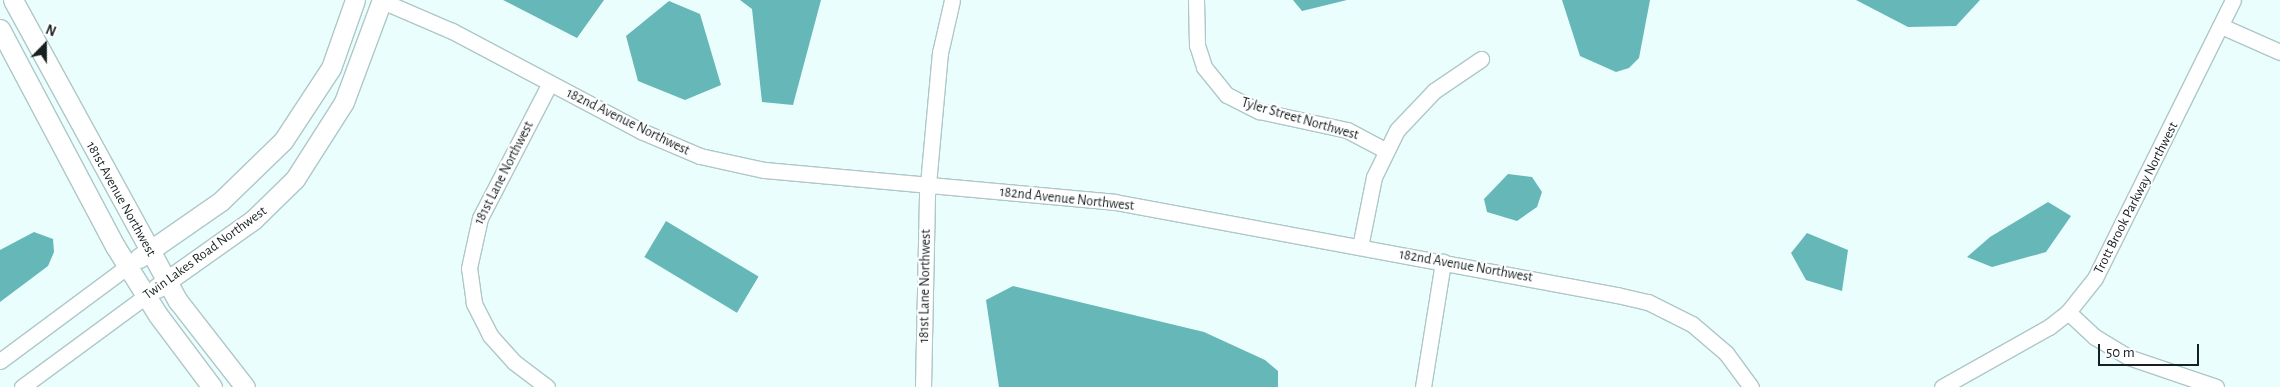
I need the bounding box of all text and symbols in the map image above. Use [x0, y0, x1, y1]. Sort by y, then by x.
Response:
north arrow [20, 20, 70, 70]
text: N [43, 23, 58, 39]
street label: 182nd Avenue Northwest [564, 85, 692, 159]
street label: Tyler Street Northwest [1239, 94, 1361, 144]
street label: 181st Lane Northwest [471, 119, 537, 227]
street label: Trott Brook Parkway Northwest [2090, 119, 2182, 277]
street label: 181st Avenue Northwest [82, 139, 160, 259]
street label: 182nd Avenue Northwest [999, 184, 1135, 214]
street label: Twin Lakes Road Northwest [140, 203, 270, 303]
street label: 181st Lane Northwest [916, 229, 934, 343]
street label: 182nd Avenue Northwest [1398, 246, 1534, 286]
scale bar [2100, 334, 2201, 366]
text: 50 m [2106, 345, 2135, 360]

